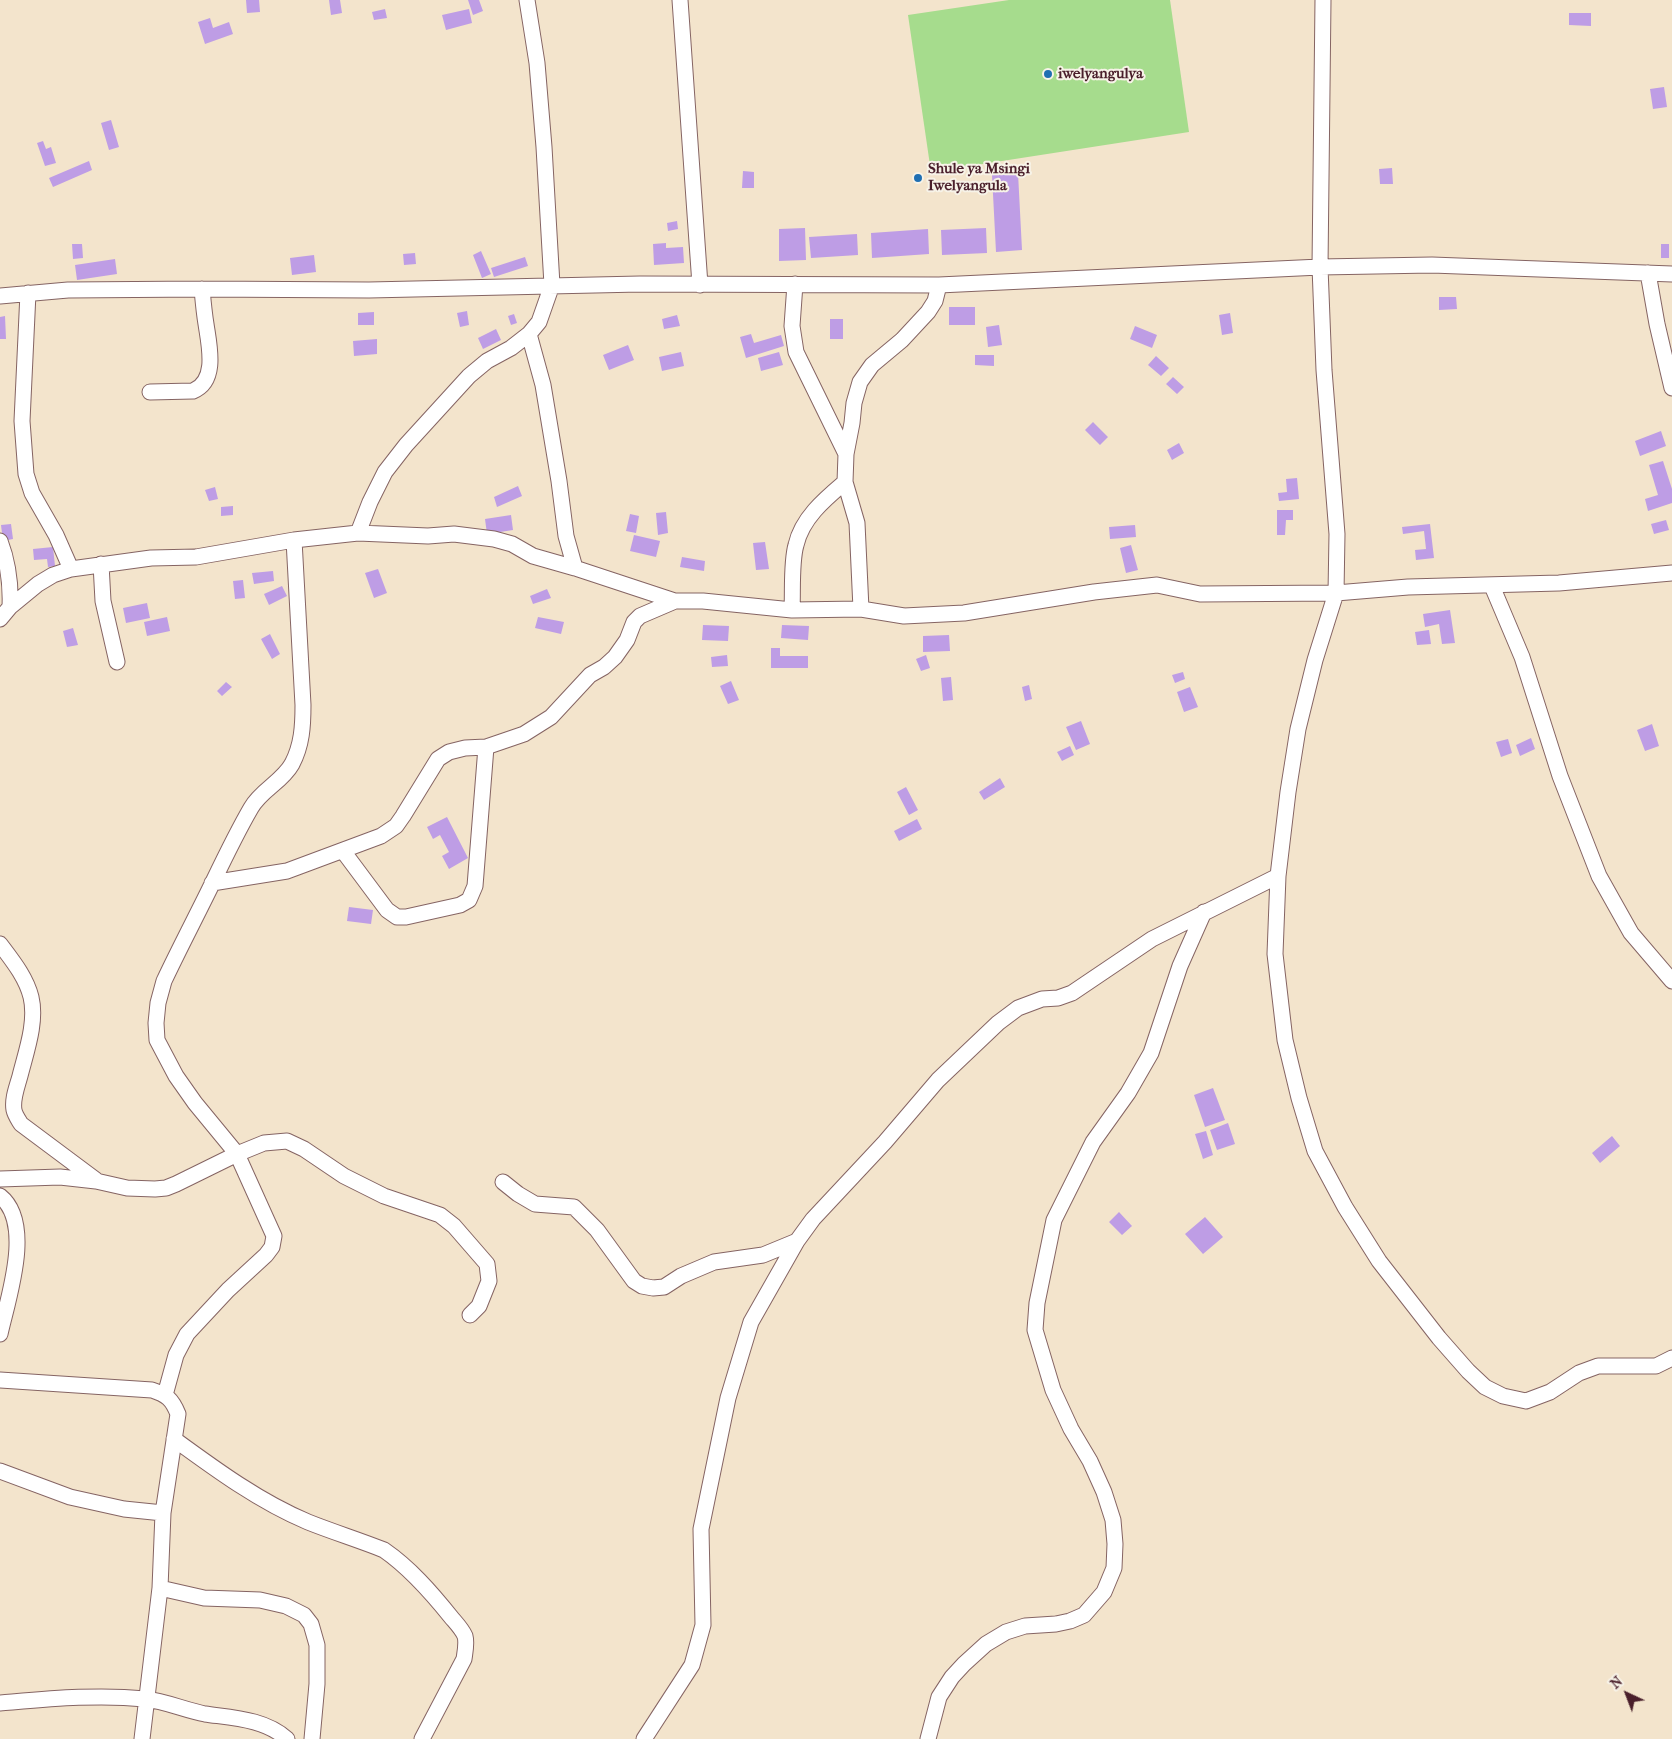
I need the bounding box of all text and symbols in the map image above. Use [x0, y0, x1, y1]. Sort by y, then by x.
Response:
place label: iwelyangulya [1058, 65, 1143, 83]
marker: iwelyangulya [1042, 68, 1054, 80]
place label: Shule ya Msingi Iwelyangula [928, 160, 1030, 195]
marker: Shule ya Msingi Iwelyangula [912, 172, 924, 184]
north arrow [1602, 1669, 1652, 1719]
text: N [1607, 1673, 1626, 1693]

